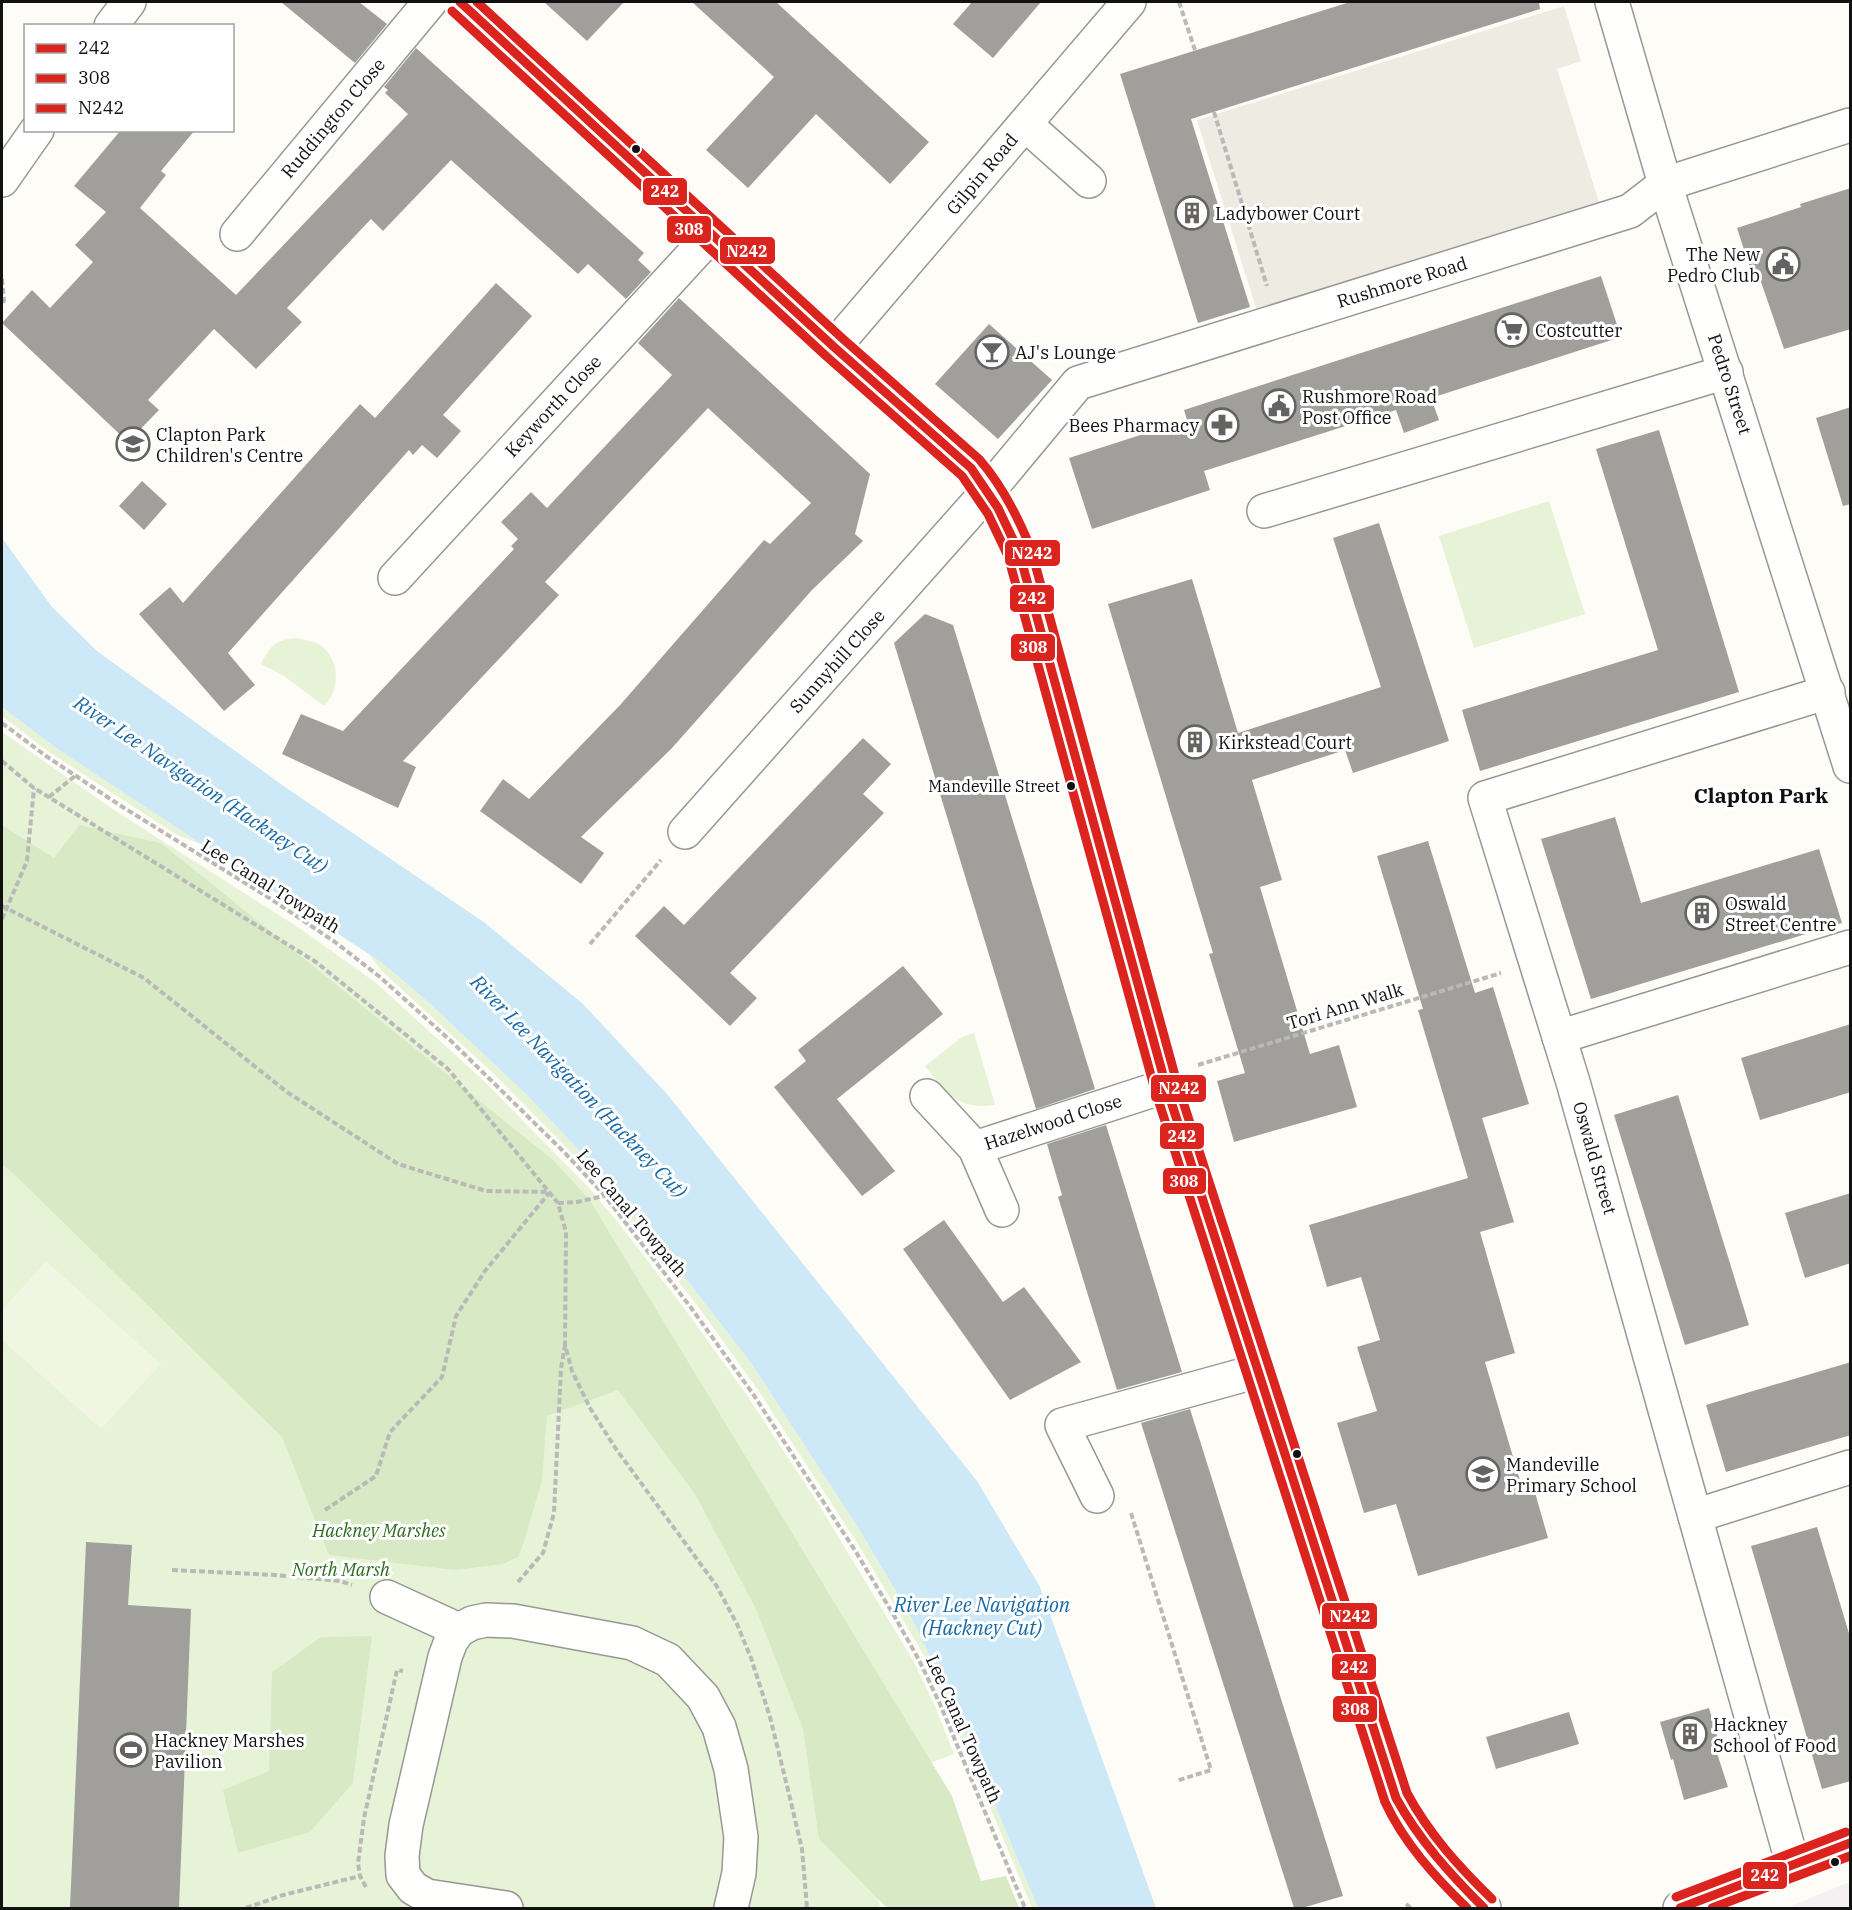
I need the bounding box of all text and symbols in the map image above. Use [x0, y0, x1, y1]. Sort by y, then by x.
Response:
legend [24, 24, 234, 132]
text: 242 [78, 36, 110, 59]
street label: Ruddington Close [276, 53, 390, 183]
text: 308 [78, 66, 110, 89]
text: N242 [78, 96, 124, 119]
street label: Gilpin Road [941, 129, 1023, 219]
unlabelled marker [630, 143, 642, 155]
line badge: 242 [642, 177, 688, 206]
text: 242 [651, 181, 679, 201]
building icon: Ladybower Court [1174, 195, 1210, 231]
place label: Ladybower Court [1215, 202, 1360, 225]
line badge: 308 [666, 215, 712, 244]
text: 308 [675, 219, 704, 239]
line badge: N242 [719, 236, 776, 265]
text: N242 [726, 241, 768, 261]
place label: The New Pedro Club [1667, 243, 1760, 287]
public building icon: The New Pedro Club [1765, 246, 1801, 282]
street label: Rushmore Road [1334, 251, 1470, 313]
supermarket icon: Costcutter [1494, 312, 1530, 348]
place label: Costcutter [1535, 319, 1622, 342]
street label: Pedro Street [1703, 331, 1757, 437]
bar icon: AJ's Lounge [974, 334, 1010, 370]
place label: AJ's Lounge [1015, 341, 1116, 364]
street label: Keyworth Close [500, 350, 606, 462]
place label: Rushmore Road Post Office [1302, 385, 1437, 429]
public building icon: Rushmore Road Post Office [1261, 388, 1297, 424]
pharmacy icon: Bees Pharmacy [1204, 407, 1240, 443]
place label: Bees Pharmacy [1069, 414, 1199, 437]
place label: Clapton Park Children's Centre [156, 423, 303, 467]
school or university icon: Clapton Park Children's Centre [115, 426, 151, 462]
line badge: N242 [1004, 539, 1061, 567]
text: N242 [1011, 543, 1053, 563]
line badge: 242 [1009, 584, 1055, 613]
text: 242 [1018, 588, 1046, 608]
street label: Sunnyhill Close [784, 604, 890, 718]
line badge: 308 [1010, 633, 1056, 662]
text: 308 [1019, 637, 1048, 657]
water label: River Lee Navigation (Hackney Cut) [68, 688, 333, 879]
building icon: Kirkstead Court [1177, 724, 1213, 760]
place label: Kirkstead Court [1218, 731, 1352, 754]
place label: Mandeville Street [928, 776, 1060, 796]
marker: Mandeville Street [1065, 780, 1077, 792]
district label: Clapton Park [1694, 781, 1828, 809]
street label: Lee Canal Towpath [197, 834, 345, 938]
place label: Oswald Street Centre [1725, 892, 1836, 936]
building icon: Oswald Street Centre [1684, 895, 1720, 931]
water label: River Lee Navigation (Hackney Cut) [464, 968, 693, 1204]
street label: Tori Ann Walk [1284, 977, 1406, 1035]
line badge: N242 [1150, 1074, 1207, 1103]
text: N242 [1158, 1078, 1200, 1098]
street label: Hazelwood Close [981, 1089, 1125, 1155]
street label: Oswald Street [1568, 1099, 1622, 1217]
line badge: 242 [1159, 1122, 1205, 1150]
text: 242 [1168, 1126, 1196, 1146]
street label: Lee Canal Towpath [572, 1144, 692, 1282]
line badge: 308 [1162, 1167, 1207, 1195]
text: 308 [1170, 1171, 1199, 1191]
unlabelled marker [1291, 1448, 1303, 1460]
place label: Mandeville Primary School [1506, 1453, 1637, 1497]
school or university icon: Mandeville Primary School [1465, 1456, 1501, 1492]
park label: Hackney Marshes [311, 1519, 446, 1542]
park label: North Marsh [291, 1558, 390, 1581]
water label: River Lee Navigation (Hackney Cut) [893, 1591, 1071, 1641]
line badge: N242 [1321, 1602, 1378, 1630]
text: N242 [1329, 1606, 1371, 1626]
street label: Lee Canal Towpath [921, 1651, 1007, 1807]
line badge: 242 [1331, 1653, 1377, 1681]
text: 242 [1340, 1657, 1368, 1677]
line badge: 308 [1332, 1695, 1378, 1723]
text: 308 [1341, 1699, 1370, 1719]
place label: Hackney School of Food [1713, 1713, 1837, 1757]
building icon: Hackney School of Food [1672, 1716, 1708, 1752]
place label: Hackney Marshes Pavilion [154, 1729, 305, 1773]
sports icon: Hackney Marshes Pavilion [113, 1732, 149, 1768]
unlabelled marker [1829, 1856, 1841, 1868]
line badge: 242 [1742, 1861, 1788, 1890]
text: 242 [1751, 1865, 1779, 1885]

